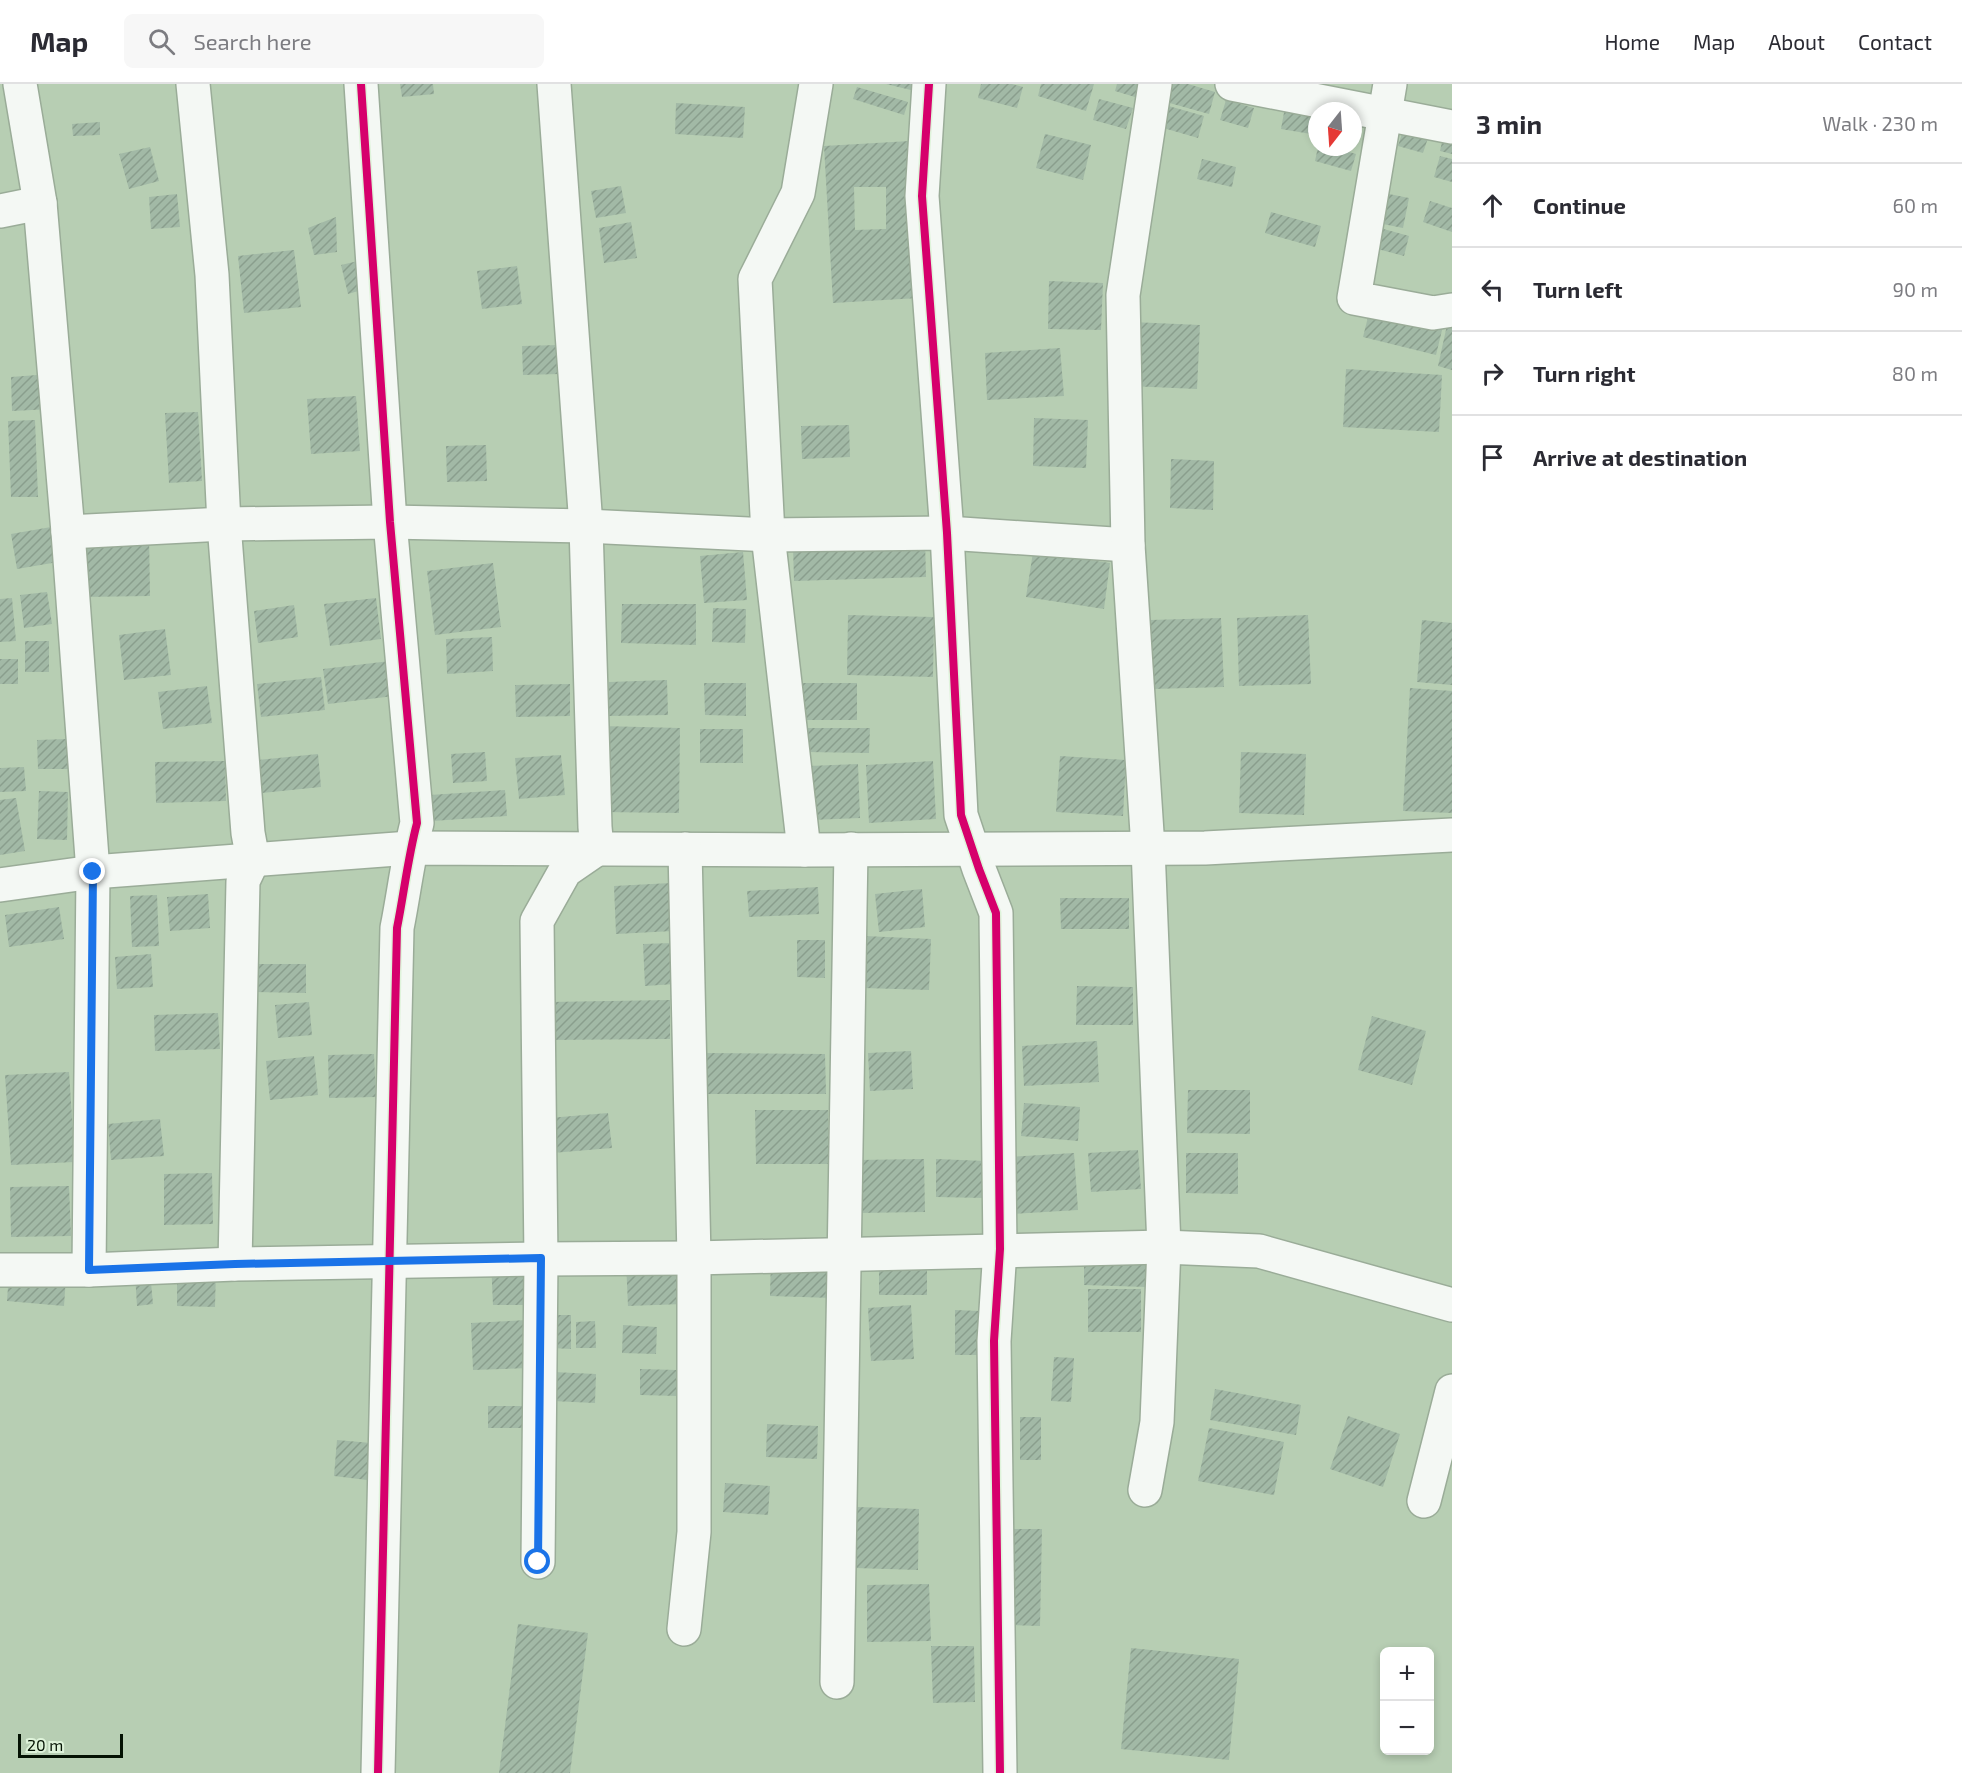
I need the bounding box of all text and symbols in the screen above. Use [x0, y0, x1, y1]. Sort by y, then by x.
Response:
search box [124, 14, 544, 68]
text: Map [30, 24, 88, 58]
icon: search [145, 25, 178, 58]
text: Search here [193, 28, 312, 54]
text: Home [1604, 29, 1660, 54]
text: Map [1693, 29, 1735, 54]
text: About [1768, 29, 1825, 54]
text: Contact [1858, 29, 1932, 54]
north arrow [1308, 102, 1362, 156]
text: 3 min [1476, 108, 1542, 139]
text: Walk · 230 m [1822, 111, 1938, 135]
icon: ahead [1476, 189, 1509, 222]
text: Continue [1533, 192, 1626, 218]
text: 60 m [1893, 193, 1938, 217]
icon: left [1476, 273, 1509, 306]
text: Turn left [1533, 276, 1622, 302]
text: 90 m [1893, 277, 1938, 301]
icon: right [1476, 357, 1509, 390]
text: Turn right [1533, 360, 1635, 386]
text: 80 m [1892, 361, 1938, 385]
icon: arrive [1476, 441, 1509, 474]
text: Arrive at destination [1533, 444, 1747, 470]
route end [79, 858, 105, 884]
route start [524, 1548, 550, 1574]
map controls [1380, 1647, 1434, 1755]
button: + [1380, 1647, 1434, 1701]
button: − [1380, 1701, 1434, 1755]
scale bar [18, 1731, 123, 1758]
text: 20 m [27, 1735, 63, 1754]

